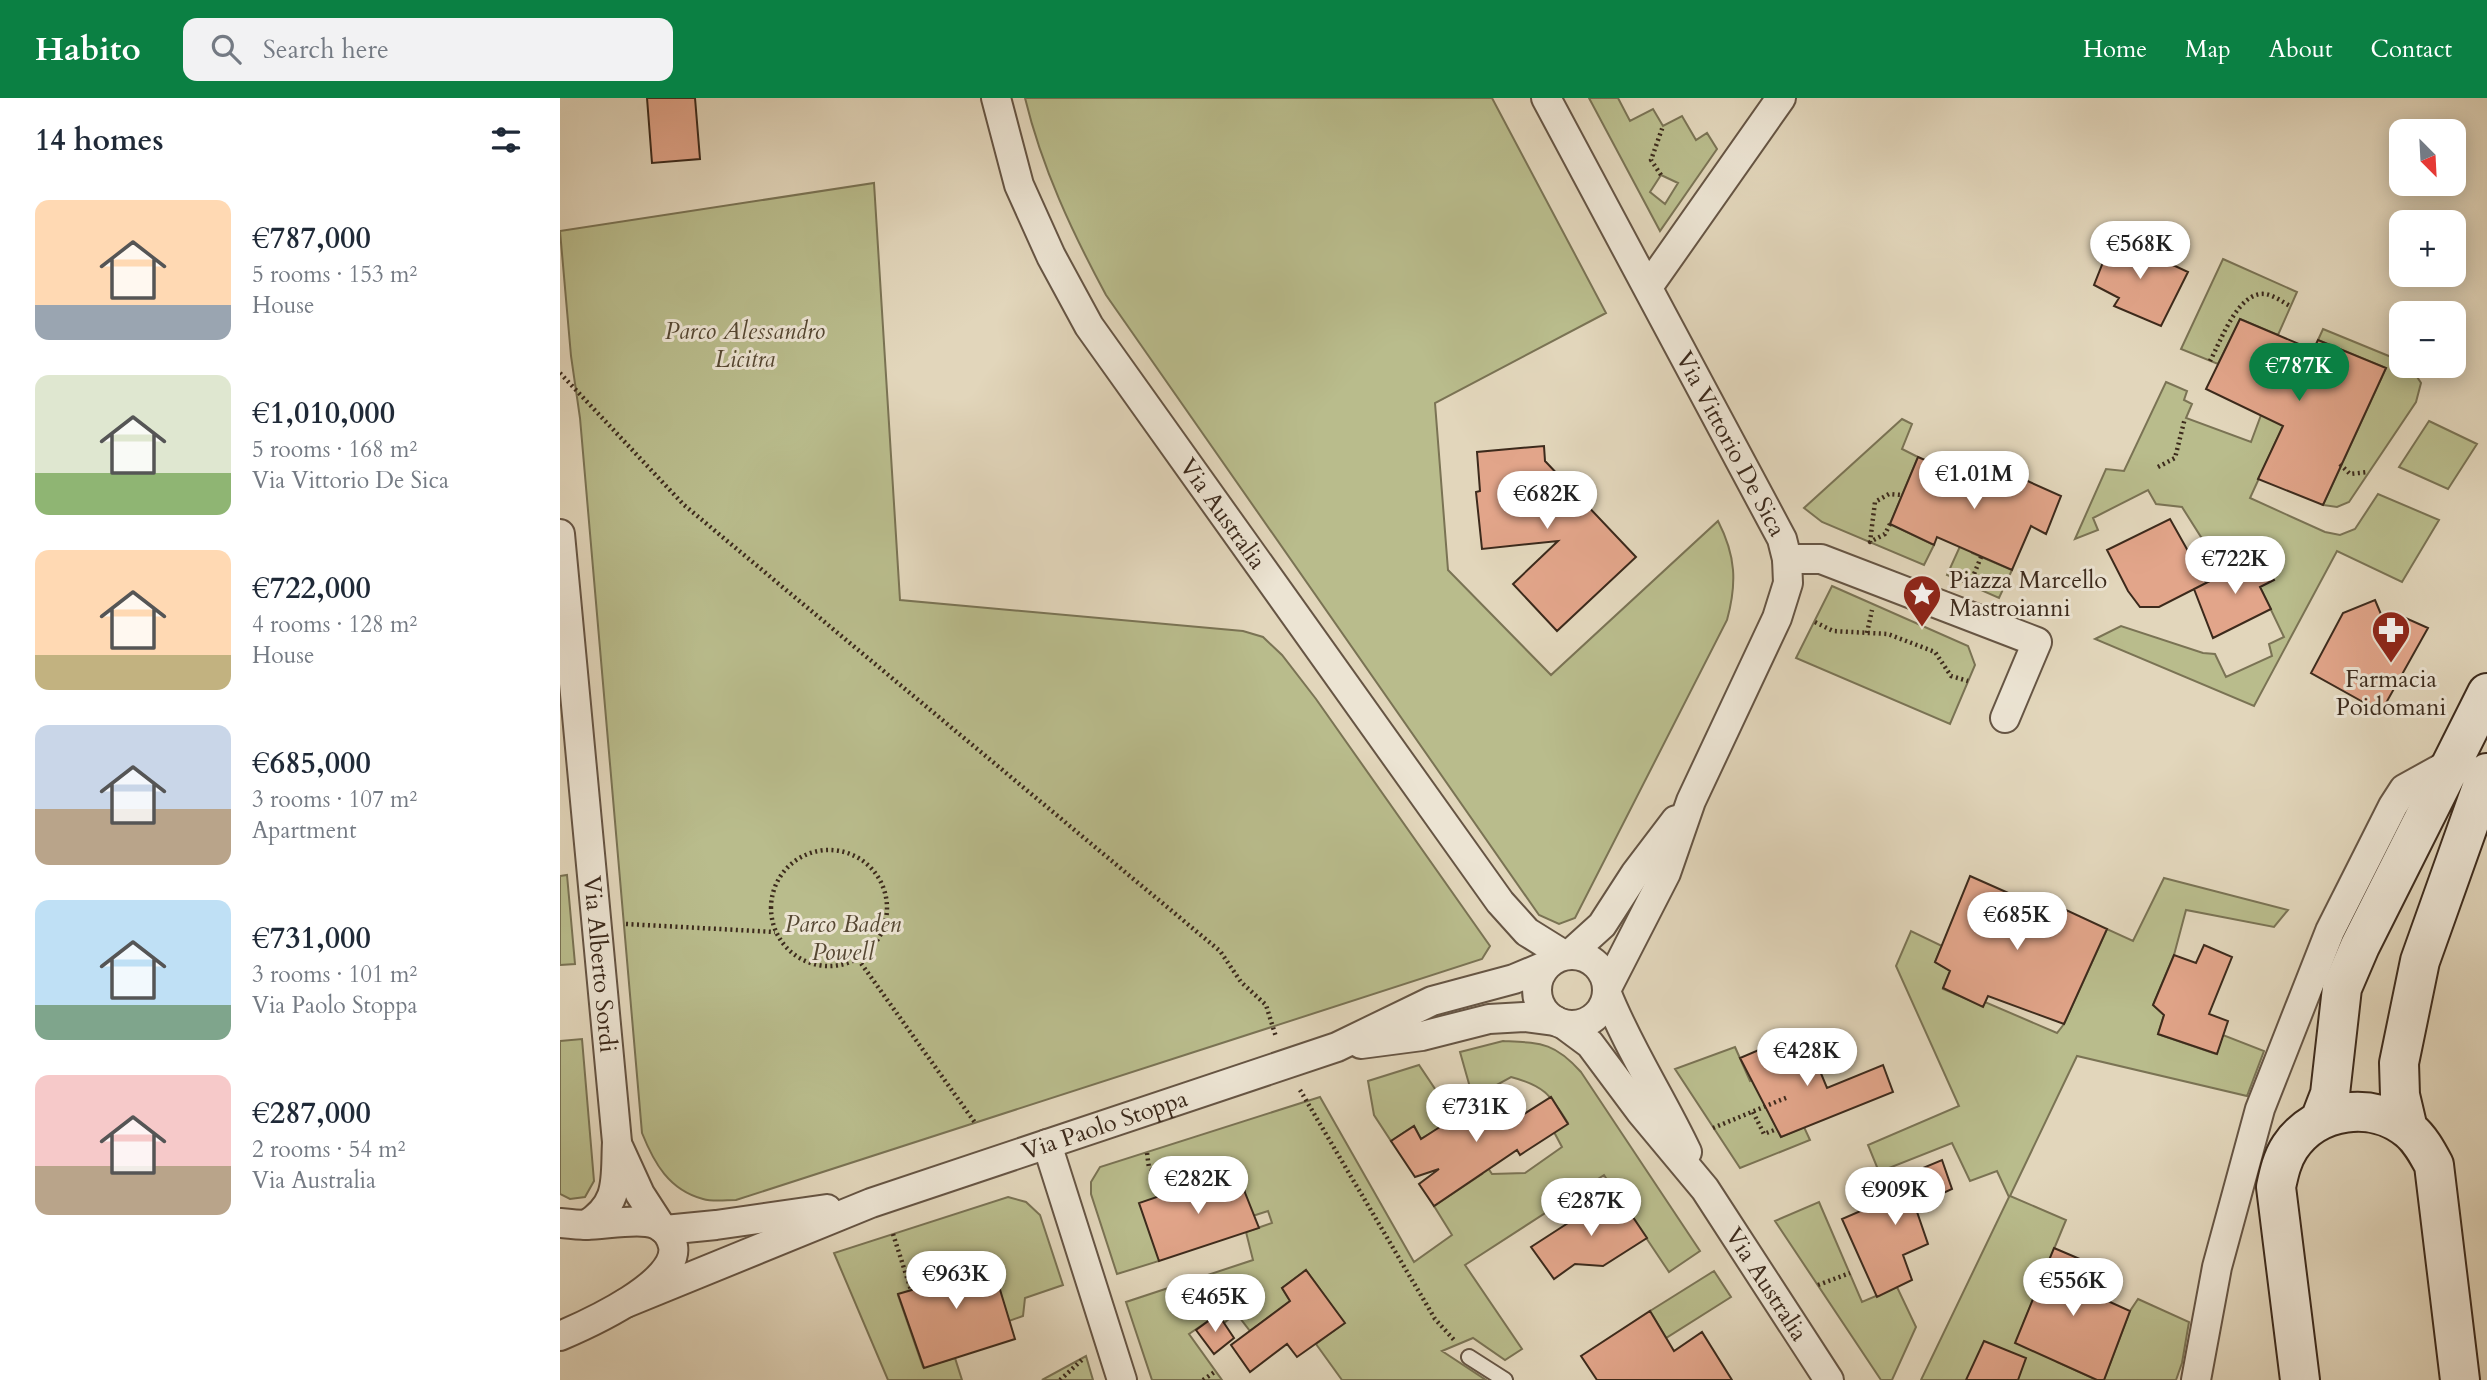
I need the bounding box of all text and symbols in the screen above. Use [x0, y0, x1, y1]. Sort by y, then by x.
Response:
search box [183, 18, 673, 81]
text: Habito [35, 27, 141, 72]
icon: search [207, 30, 245, 68]
text: Search here [263, 32, 389, 67]
text: Home [2083, 33, 2147, 66]
text: Map [2185, 33, 2231, 66]
text: About [2269, 33, 2333, 66]
text: Contact [2371, 33, 2452, 66]
north arrow [2389, 119, 2466, 196]
map controls [2389, 119, 2466, 378]
text: 14 homes [35, 120, 164, 161]
icon: filters [487, 121, 525, 159]
button: + [2389, 210, 2466, 287]
text: €787,000 [252, 218, 371, 259]
pin: €568K [2091, 222, 2189, 281]
icon: home [91, 228, 175, 312]
text: €568K [2106, 228, 2174, 259]
text: 5 rooms · 153 m² [252, 259, 417, 290]
text: House [252, 290, 314, 321]
button: − [2389, 301, 2466, 378]
park label: Parco Alessandro Licitra [665, 315, 825, 376]
pin: €787K [2250, 344, 2348, 403]
street label: Via Vittorio De Sica [1668, 345, 1794, 543]
text: €787K [2265, 350, 2333, 381]
text: €1,010,000 [252, 393, 395, 434]
icon: home [91, 403, 175, 487]
text: 5 rooms · 168 m² [252, 434, 417, 465]
street label: Via Australia [1172, 451, 1274, 576]
pin: €1.01M [1917, 452, 2031, 511]
text: €1.01M [1935, 458, 2013, 489]
text: Via Vittorio De Sica [252, 465, 449, 496]
pin: €682K [1498, 472, 1596, 531]
text: €682K [1513, 478, 1581, 509]
pin: €722K [2186, 536, 2284, 596]
text: €722K [2201, 543, 2269, 574]
place label: Piazza Marcello Mastroianni [1949, 564, 2107, 625]
text: €722,000 [252, 568, 371, 609]
place icon: Piazza Marcello Mastroianni [1901, 573, 1943, 628]
icon: home [91, 578, 175, 662]
text: 4 rooms · 128 m² [252, 609, 417, 640]
pharmacy icon: Farmacia Poidomani [2370, 609, 2412, 664]
text: House [252, 640, 314, 671]
place label: Farmacia Poidomani [2336, 663, 2447, 724]
text: €685,000 [252, 743, 371, 784]
icon: home [91, 753, 175, 837]
text: 3 rooms · 107 m² [252, 784, 417, 815]
text: Apartment [252, 815, 356, 846]
street label: Via Alberto Sordi [576, 874, 625, 1054]
pin: €685K [1968, 892, 2066, 952]
text: €685K [1983, 899, 2051, 930]
park label: Parco Baden Powell [785, 908, 902, 969]
text: €731,000 [252, 918, 371, 959]
icon: home [91, 928, 175, 1012]
text: 3 rooms · 101 m² [252, 959, 417, 990]
text: Via Paolo Stoppa [252, 990, 418, 1021]
pin: €428K [1758, 1028, 1856, 1088]
text: €428K [1773, 1035, 1841, 1066]
street label: Via Paolo Stoppa [1017, 1082, 1192, 1168]
pin: €731K [1427, 1084, 1525, 1144]
text: €731K [1442, 1091, 1510, 1122]
text: €287,000 [252, 1093, 371, 1134]
icon: home [91, 1103, 175, 1187]
text: 2 rooms · 54 m² [252, 1134, 405, 1165]
pin: €282K [1149, 1156, 1247, 1216]
text: €282K [1164, 1163, 1232, 1194]
text: Via Australia [252, 1165, 376, 1196]
pin: €909K [1846, 1168, 1944, 1227]
text: €909K [1861, 1174, 1929, 1205]
pin: €287K [1542, 1178, 1640, 1238]
text: €287K [1557, 1185, 1625, 1216]
street label: Via Australia [1718, 1221, 1816, 1348]
pin: €963K [907, 1252, 1005, 1311]
text: €963K [922, 1258, 990, 1289]
pin: €556K [2024, 1258, 2122, 1318]
text: €556K [2039, 1265, 2107, 1296]
pin: €465K [1166, 1274, 1264, 1334]
text: €465K [1181, 1281, 1249, 1312]

